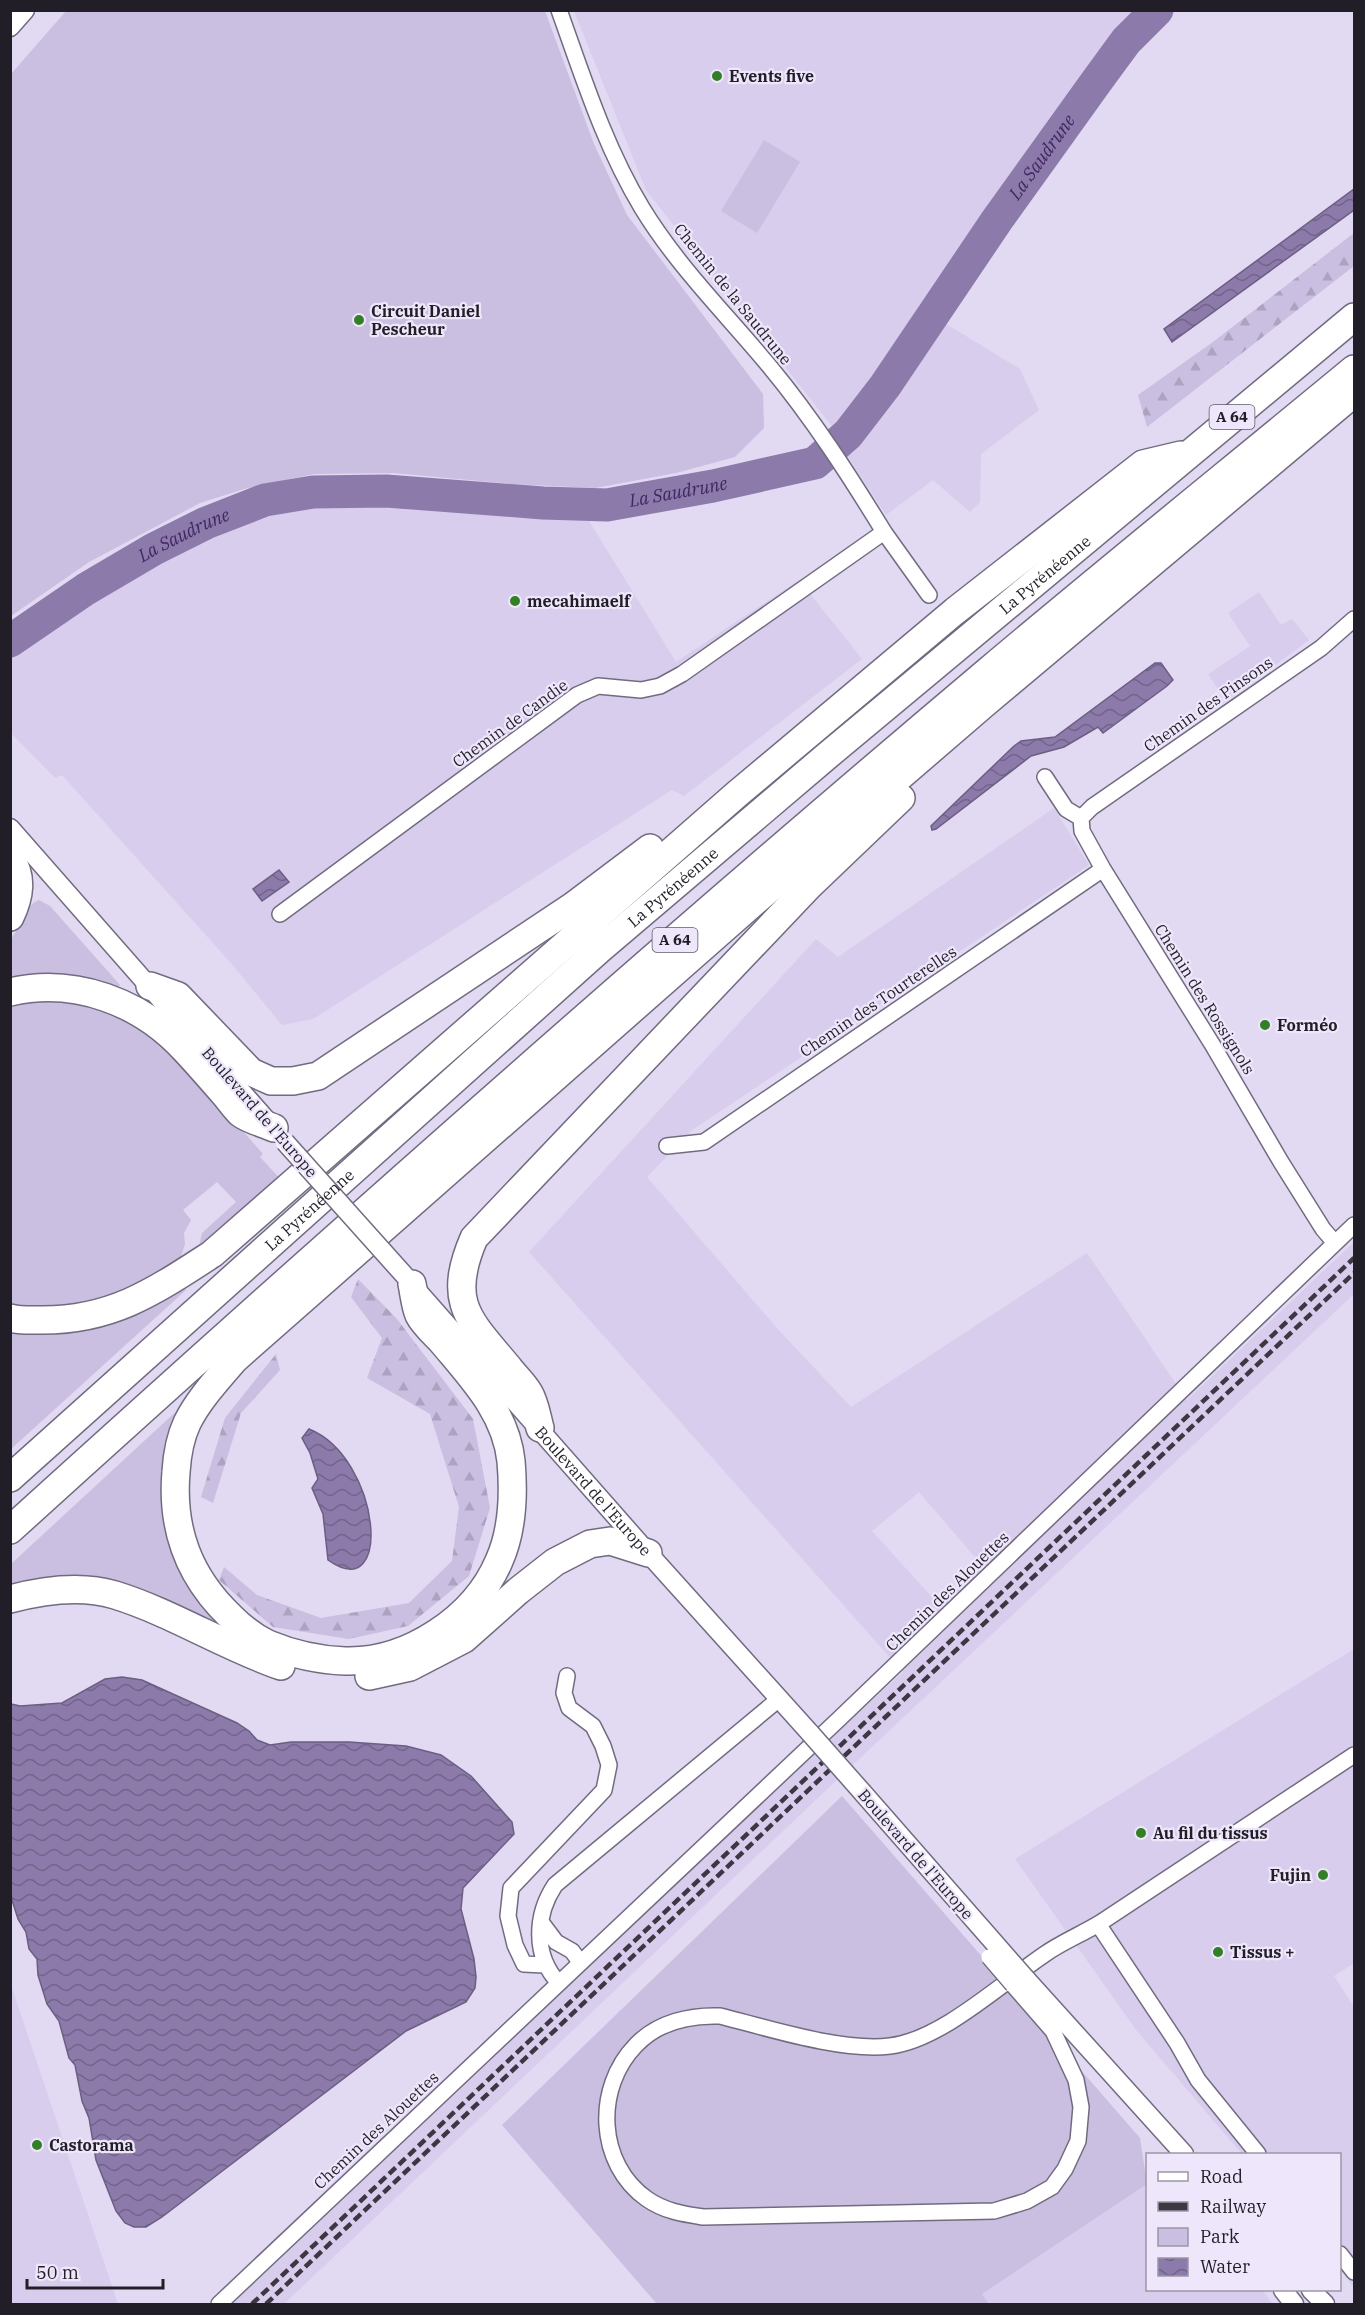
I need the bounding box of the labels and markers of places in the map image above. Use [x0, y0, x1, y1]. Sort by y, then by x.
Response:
place label: Events five [729, 66, 814, 86]
marker: Events five [710, 69, 724, 83]
place label: Circuit Daniel Pescheur [371, 301, 480, 339]
marker: Circuit Daniel Pescheur [352, 313, 366, 327]
place label: mecahimaelf [527, 591, 632, 611]
marker: mecahimaelf [508, 594, 522, 608]
place label: Forméo [1277, 1015, 1338, 1035]
marker: Forméo [1258, 1018, 1272, 1032]
place label: Au fil du tissus [1153, 1823, 1268, 1843]
marker: Au fil du tissus [1134, 1826, 1148, 1840]
place label: Fujin [1270, 1865, 1311, 1885]
marker: Fujin [1316, 1868, 1330, 1882]
place label: Tissus + [1230, 1942, 1295, 1962]
marker: Tissus + [1211, 1945, 1225, 1959]
place label: Castorama [49, 2135, 134, 2155]
marker: Castorama [30, 2138, 44, 2152]

